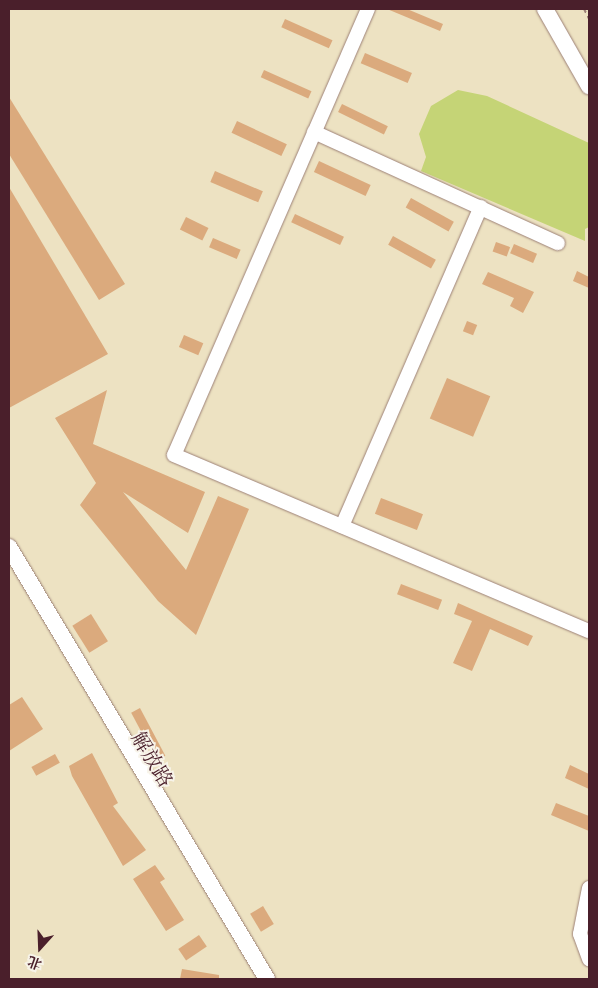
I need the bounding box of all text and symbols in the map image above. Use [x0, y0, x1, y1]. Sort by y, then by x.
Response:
street label: 解放路 [125, 728, 177, 792]
north arrow [15, 923, 65, 973]
text: 北 [25, 951, 45, 973]

